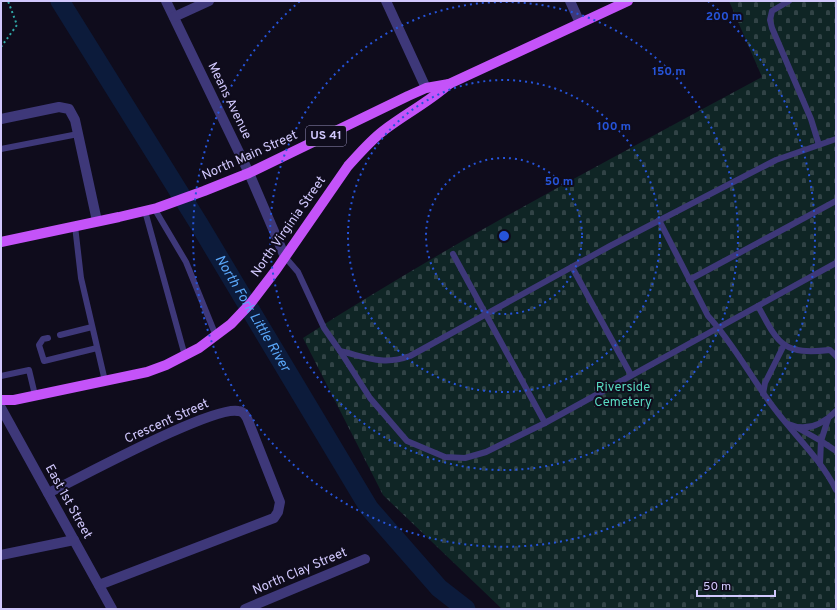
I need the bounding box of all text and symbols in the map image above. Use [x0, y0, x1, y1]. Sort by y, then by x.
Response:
text: 200 m [706, 9, 742, 25]
street label: Means Avenue [203, 60, 255, 142]
text: 150 m [652, 64, 686, 80]
text: 100 m [597, 119, 631, 135]
road number: US 41 [306, 126, 346, 146]
street label: North Main Street [200, 128, 300, 184]
street label: North Virginia Street [248, 173, 330, 281]
text: 50 m [545, 174, 573, 190]
centre of rings [497, 229, 511, 243]
water label: North Fork Little River [211, 252, 295, 376]
park label: Riverside Cemetery [594, 380, 652, 411]
street label: Crescent Street [122, 396, 212, 448]
street label: East 1st Street [41, 462, 95, 542]
street label: North Clay Street [250, 545, 350, 599]
scale bar [697, 572, 775, 598]
text: 50 m [703, 579, 731, 595]

